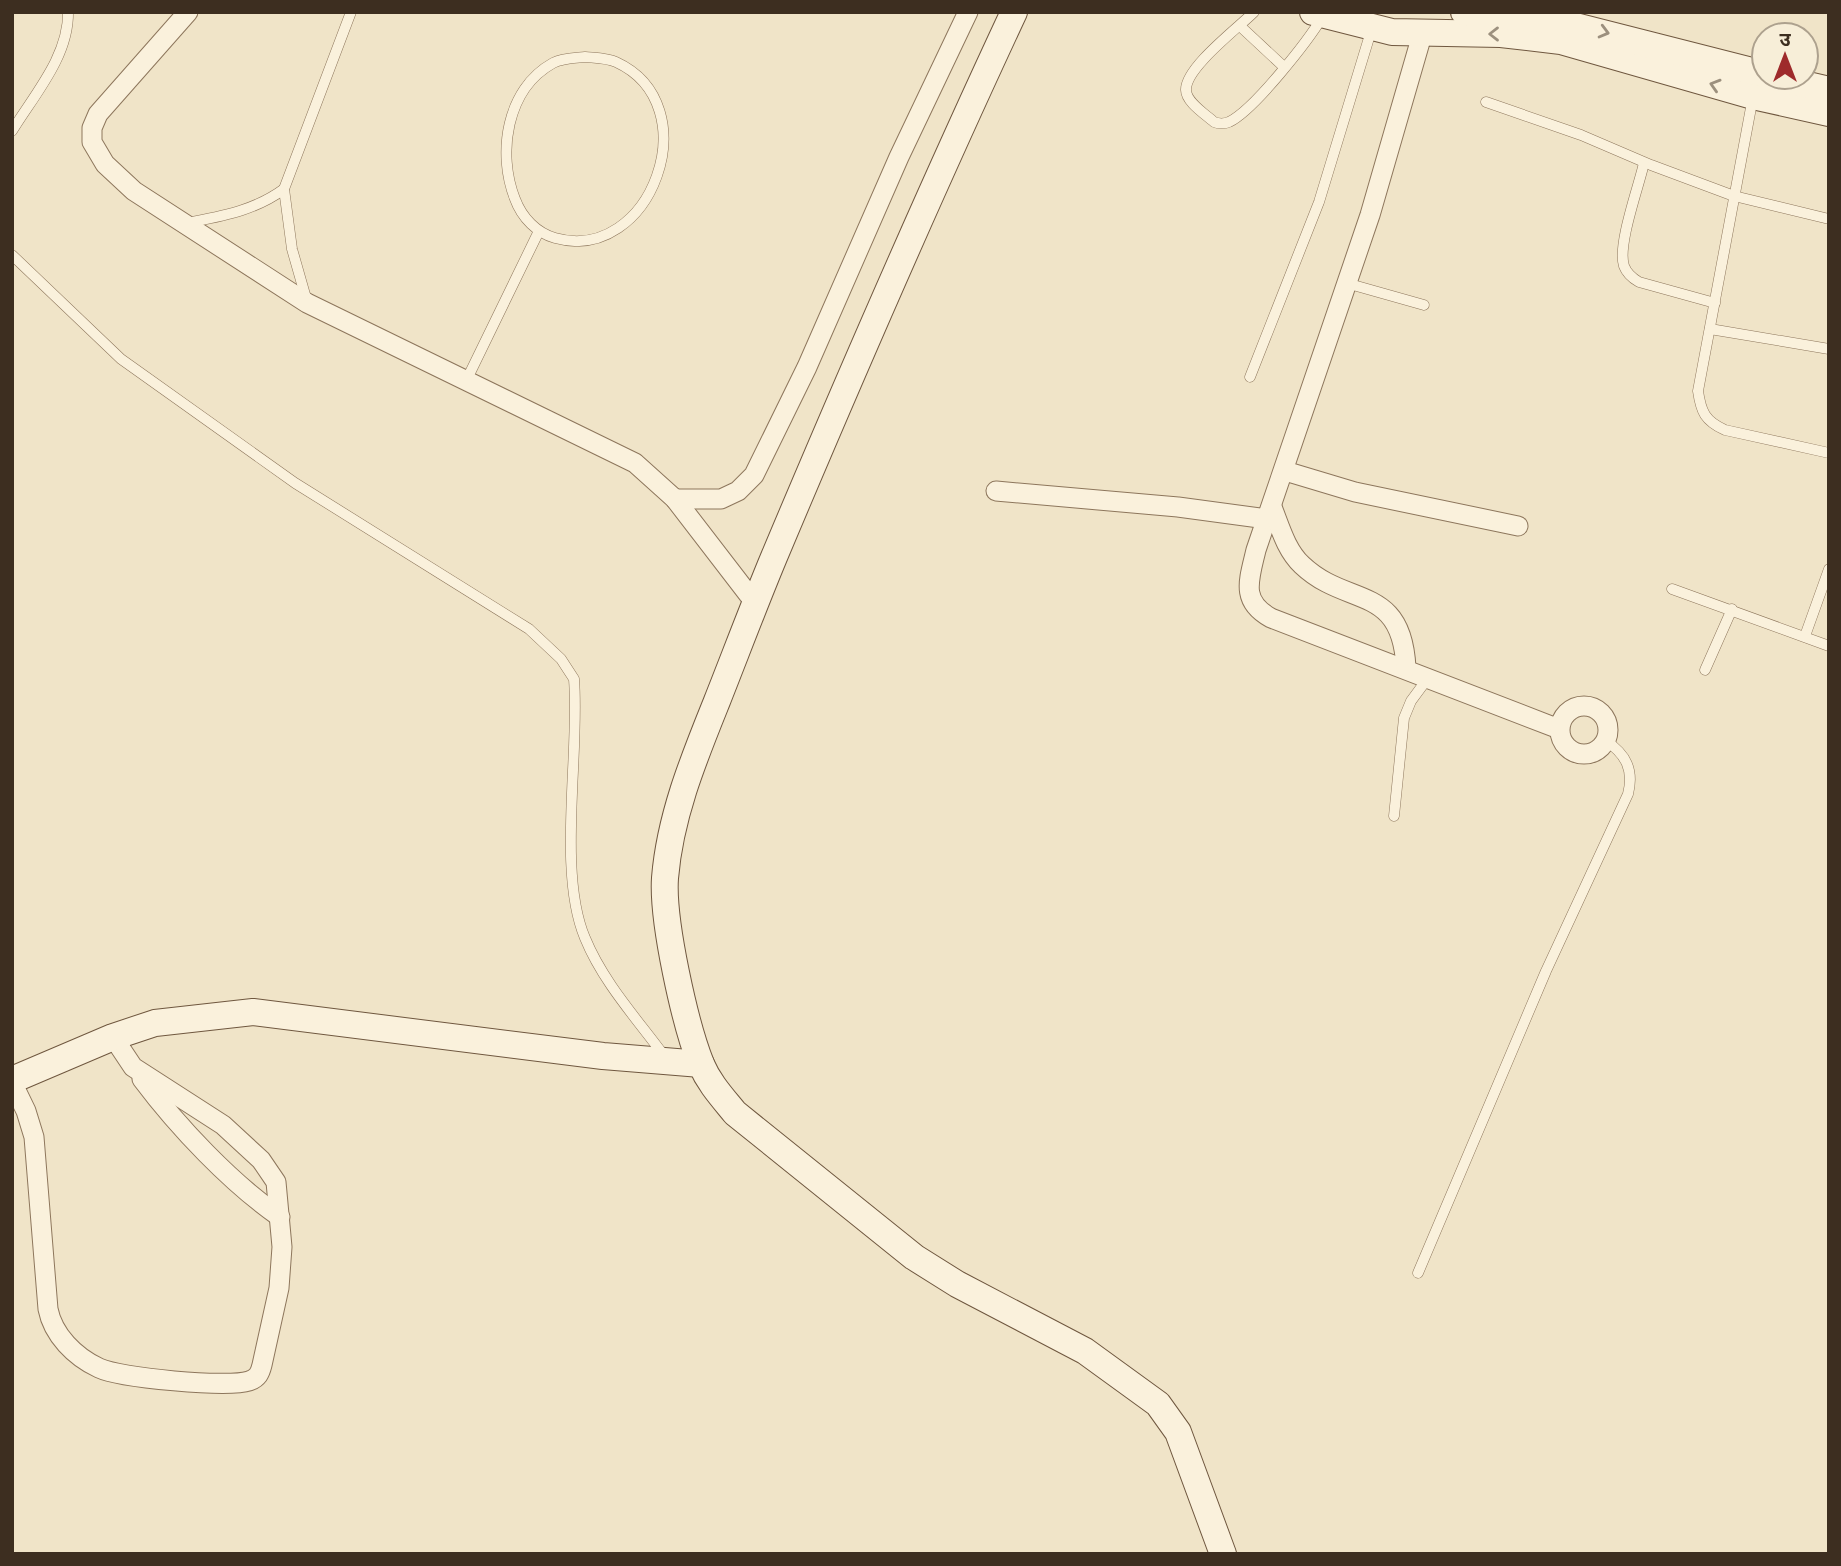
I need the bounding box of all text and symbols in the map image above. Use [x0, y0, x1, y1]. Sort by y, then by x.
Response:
north arrow [1750, 21, 1820, 91]
one-way arrow [1598, 24, 1610, 38]
text: उ [1779, 24, 1791, 52]
one-way arrow [1488, 26, 1499, 42]
one-way arrow [1709, 78, 1721, 93]

